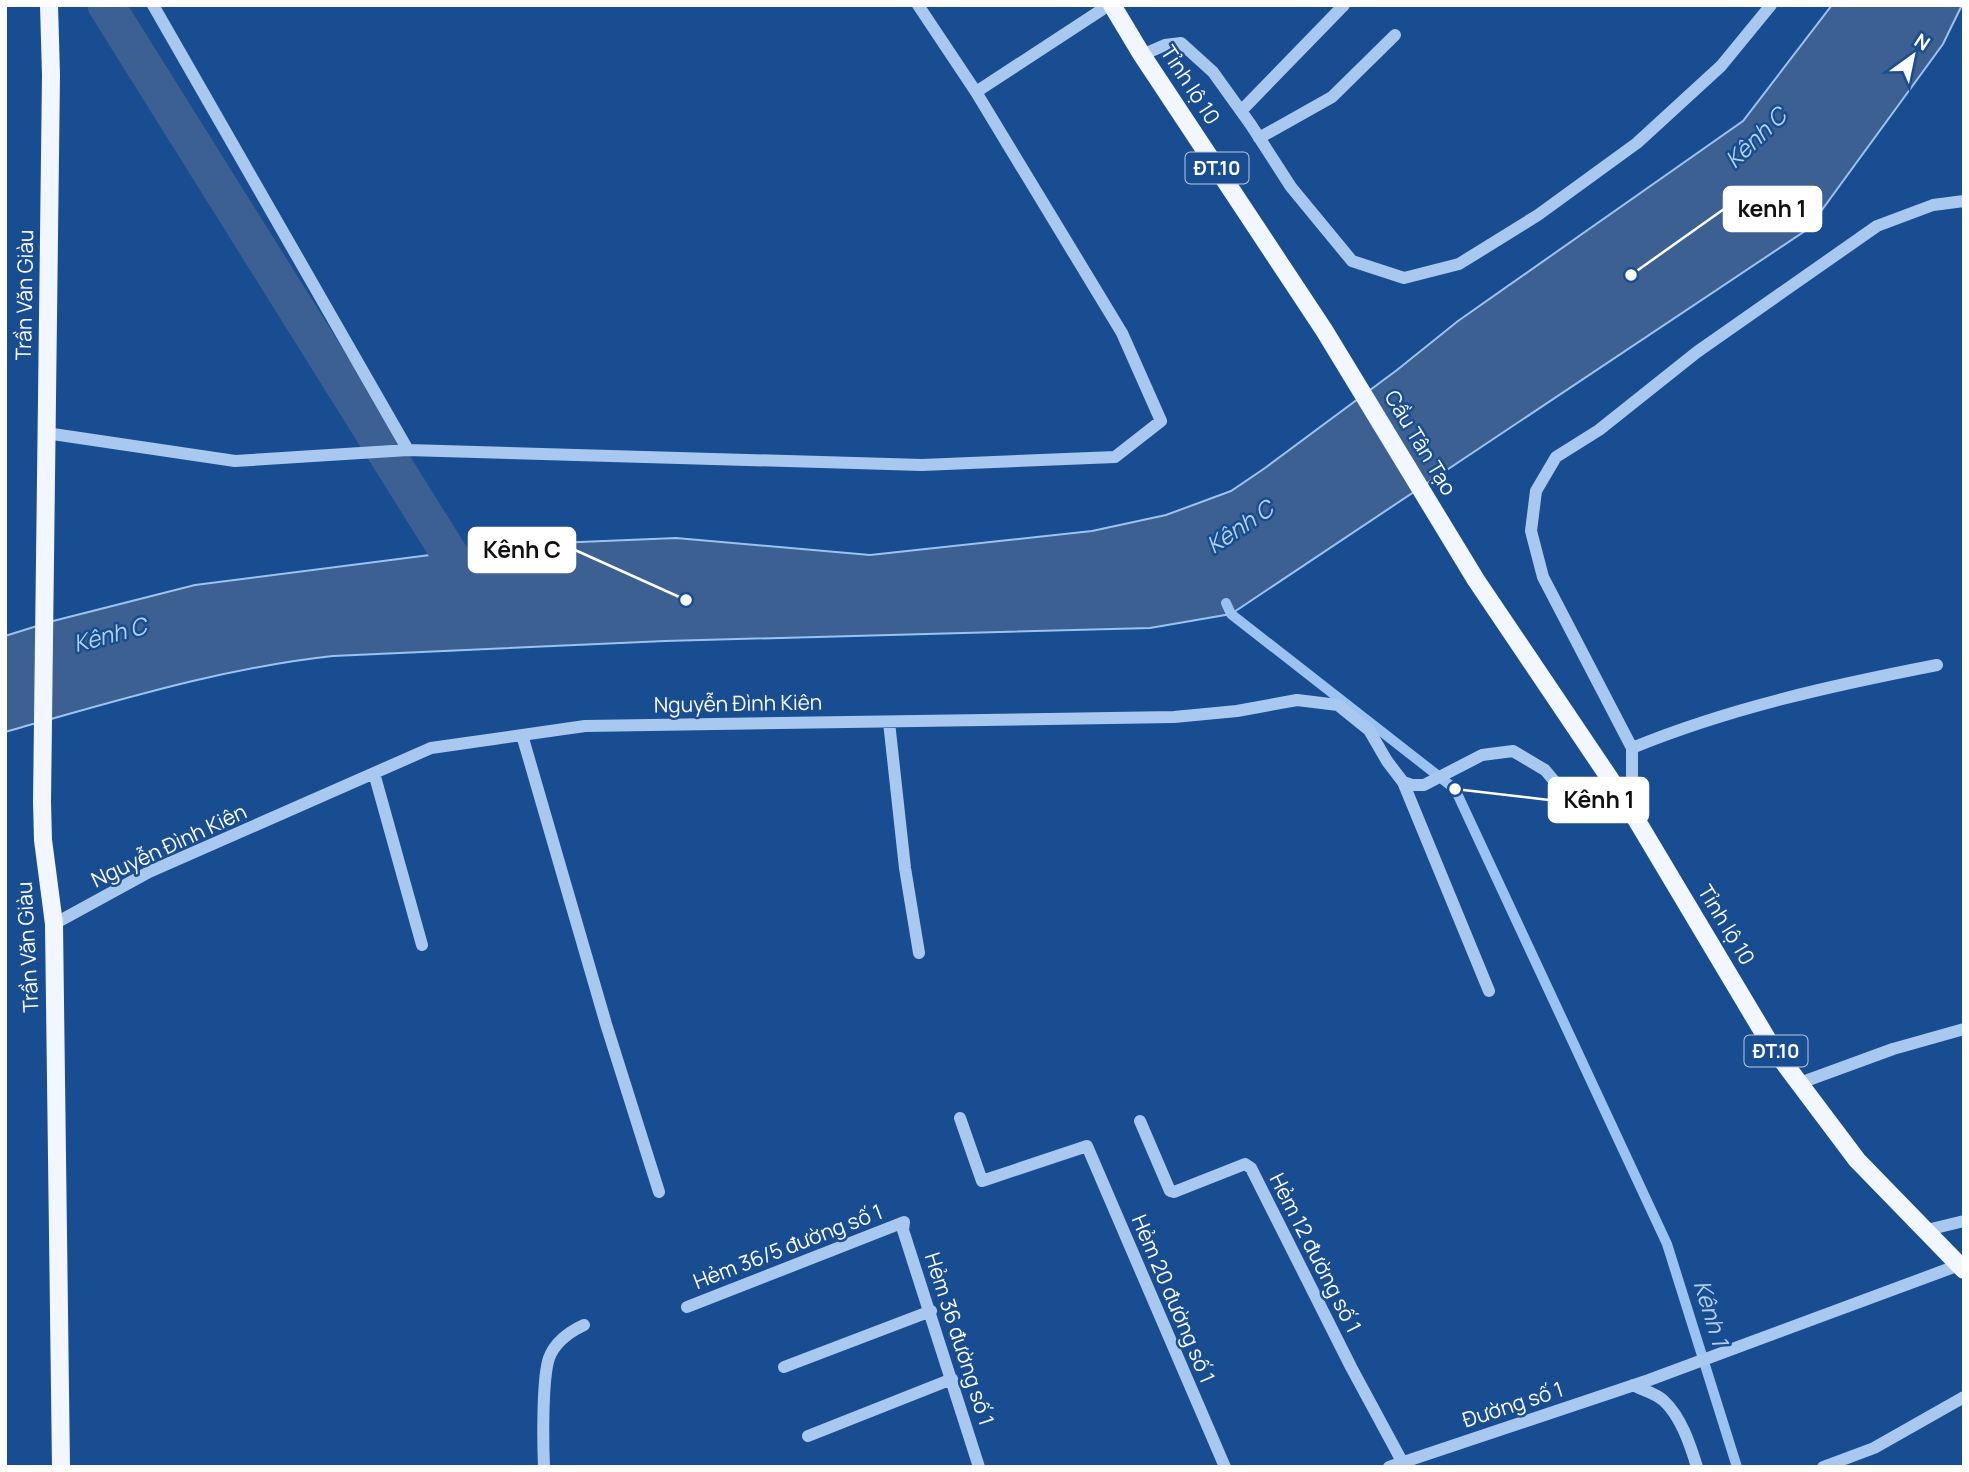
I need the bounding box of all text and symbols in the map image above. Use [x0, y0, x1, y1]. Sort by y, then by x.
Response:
north arrow [1878, 21, 1948, 91]
text: N [1909, 27, 1935, 56]
street label: Tỉnh lộ 10 [1155, 39, 1227, 129]
water label: Kênh C [1717, 98, 1795, 175]
road number: ĐT.10 [1186, 152, 1248, 184]
callout: kenh 1 [1724, 187, 1821, 231]
text: kenh 1 [1737, 192, 1807, 224]
street label: Trần Văn Giàu [9, 229, 39, 361]
street label: Cầu Tân Tạo [1378, 385, 1463, 500]
water label: Kênh C [1200, 491, 1281, 560]
callout: Kênh C [469, 528, 575, 572]
text: Kênh C [483, 533, 561, 565]
water label: Kênh C [70, 608, 152, 659]
street label: Nguyễn Đình Kiên [654, 688, 822, 718]
callout: Kênh 1 [1549, 778, 1648, 822]
text: Kênh 1 [1563, 783, 1635, 815]
street label: Nguyễn Đình Kiên [86, 797, 251, 893]
street label: Tỉnh lộ 10 [1692, 879, 1762, 970]
street label: Trần Văn Giàu [10, 881, 44, 1013]
road number: ĐT.10 [1744, 1036, 1808, 1066]
street label: Hẻm 12 đường số 1 [1264, 1168, 1368, 1337]
street label: Hẻm 36/5 đường số 1 [689, 1197, 886, 1295]
street label: Hẻm 20 đường số 1 [1126, 1210, 1222, 1387]
street label: Hẻm 36 đường số 1 [919, 1249, 1001, 1429]
water label: Kênh 1 [1687, 1276, 1738, 1351]
street label: Đường số 1 [1459, 1375, 1567, 1433]

